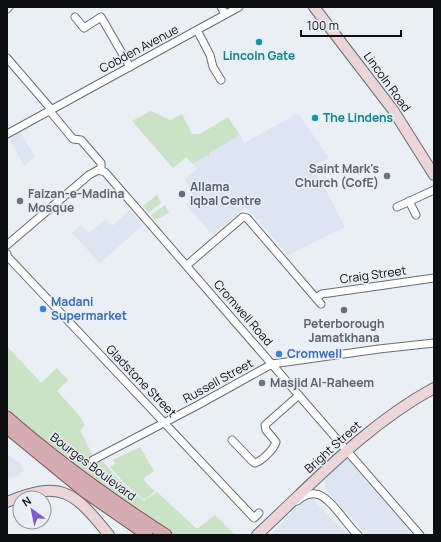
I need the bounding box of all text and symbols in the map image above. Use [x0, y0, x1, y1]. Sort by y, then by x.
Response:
scale bar [301, 12, 401, 38]
text: 100 m [307, 17, 339, 34]
street label: Cobden Avenue [96, 21, 181, 77]
marker: Lincoln Gate [254, 37, 264, 47]
place label: Lincoln Gate [223, 47, 295, 64]
street label: Lincoln Road [360, 48, 415, 115]
place label: The Lindens [323, 109, 394, 126]
marker: The Lindens [310, 113, 320, 123]
place label: Saint Mark's Church (CofE) [295, 160, 379, 191]
marker: Saint Mark's Church (CofE) [382, 171, 392, 181]
place label: Allama Iqbal Centre [190, 178, 261, 209]
place label: Faizan-e-Madina Mosque [28, 185, 125, 216]
marker: Allama Iqbal Centre [177, 189, 187, 199]
marker: Faizan-e-Madina Mosque [15, 196, 25, 206]
street label: Craig Street [339, 261, 407, 288]
street label: Cromwell Road [210, 276, 277, 349]
place label: Madani Supermarket [51, 293, 127, 324]
marker: Madani Supermarket [38, 304, 48, 314]
marker: Peterborough Jamatkhana [339, 305, 349, 315]
place label: Peterborough Jamatkhana [304, 315, 384, 346]
street label: Gladstone Street [102, 341, 181, 421]
place label: Cromwell [287, 345, 342, 362]
marker: Cromwell [274, 349, 284, 359]
street label: Russell Street [180, 354, 256, 407]
place label: Masjid Al-Raheem [270, 374, 374, 391]
marker: Masjid Al-Raheem [257, 378, 267, 388]
street label: Bright Street [301, 416, 365, 477]
street label: Bourges Boulevard [47, 429, 140, 504]
north arrow [12, 490, 52, 530]
text: N [19, 493, 34, 510]

